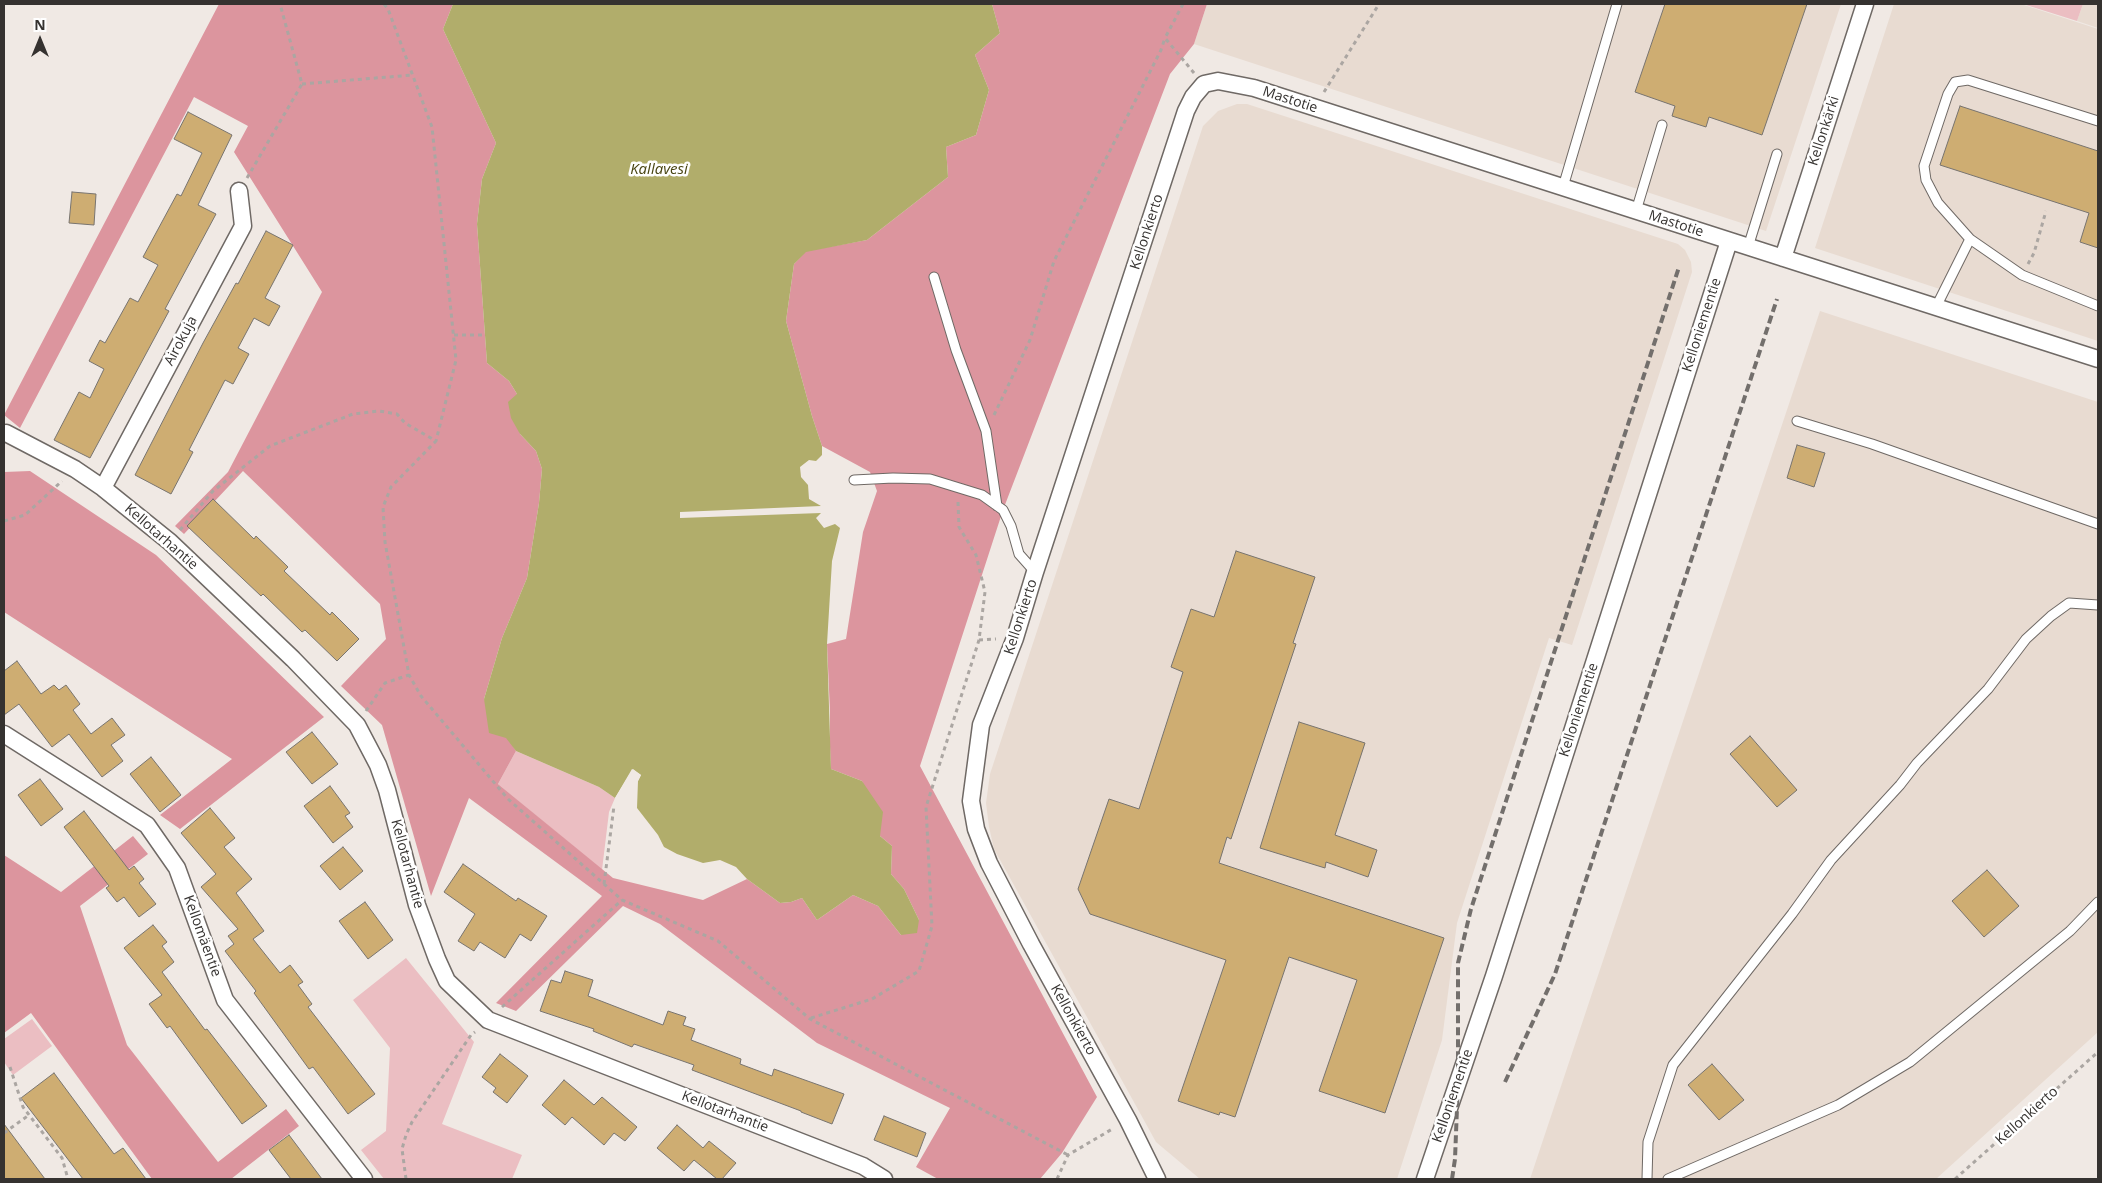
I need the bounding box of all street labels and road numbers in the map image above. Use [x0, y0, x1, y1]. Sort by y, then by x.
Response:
street label: Mastotie [1260, 83, 1320, 117]
street label: Kellonkärki [1805, 94, 1843, 168]
street label: Kellonkierto [1127, 192, 1167, 272]
street label: Mastotie [1646, 207, 1706, 241]
street label: Kelloniementie [1679, 276, 1725, 374]
street label: Airokuja [161, 313, 201, 369]
street label: Kellotarhantie [121, 501, 201, 573]
street label: Kellonkierto [1001, 577, 1041, 657]
street label: Kelloniementie [1556, 661, 1602, 759]
street label: Kellotarhantie [387, 818, 427, 910]
street label: Kellomäentie [179, 893, 225, 979]
street label: Kellonkierto [1047, 982, 1099, 1058]
street label: Kelloniementie [1429, 1047, 1477, 1145]
street label: Kellonkierto [1992, 1084, 2062, 1148]
street label: Kellotarhantie [679, 1088, 771, 1136]

